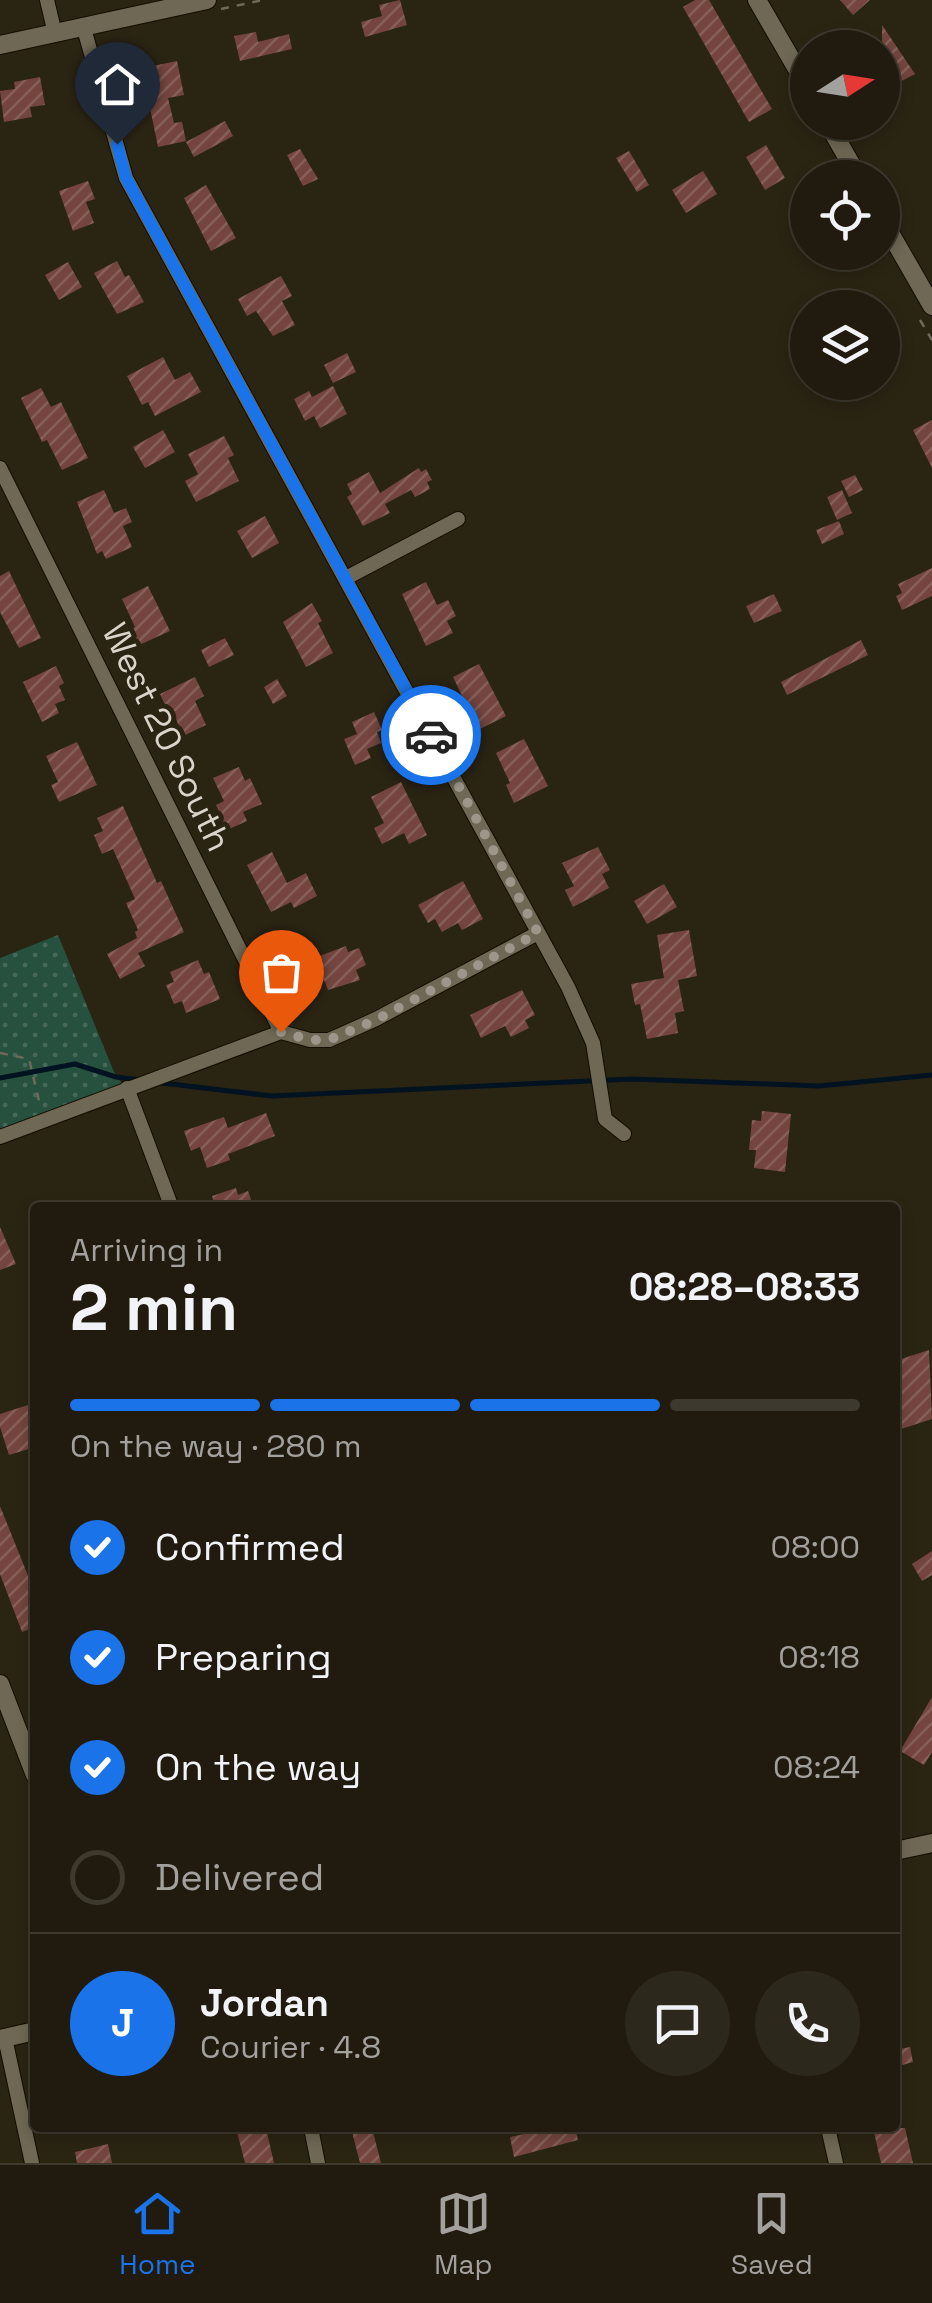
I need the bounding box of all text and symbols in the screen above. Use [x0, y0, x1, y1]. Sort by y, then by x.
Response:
north arrow [790, 30, 900, 140]
map controls [790, 30, 900, 400]
pin [75, 42, 160, 145]
icon: home [90, 57, 145, 112]
button: locate [790, 160, 900, 270]
button: layers [790, 290, 900, 400]
street label: West 20 South [93, 616, 241, 858]
courier [381, 685, 481, 785]
icon: car [404, 708, 459, 763]
pin [239, 930, 324, 1033]
icon: bag [254, 945, 309, 1000]
text: Arriving in [70, 1230, 223, 1270]
text: 08:28–08:33 [629, 1263, 860, 1311]
text: 2 min [70, 1266, 238, 1349]
text: On the way · 280 m [70, 1426, 362, 1466]
icon: check [70, 1520, 125, 1575]
text: Confirmed [155, 1523, 345, 1571]
text: 08:00 [770, 1527, 860, 1567]
icon: check [70, 1630, 125, 1685]
text: Preparing [155, 1633, 332, 1681]
text: 08:18 [778, 1637, 860, 1677]
icon: check [70, 1740, 125, 1795]
text: On the way [155, 1743, 361, 1791]
text: 08:24 [773, 1747, 860, 1787]
text: Delivered [155, 1853, 324, 1901]
button: chat [625, 1971, 730, 2076]
button: phone [755, 1971, 860, 2076]
text: Jordan [200, 1979, 329, 2027]
text: J [111, 1999, 134, 2047]
text: Courier · 4.8 [200, 2027, 381, 2067]
tab: Home [119, 2186, 196, 2282]
tab: Map [434, 2186, 493, 2282]
tab: Saved [731, 2186, 813, 2282]

